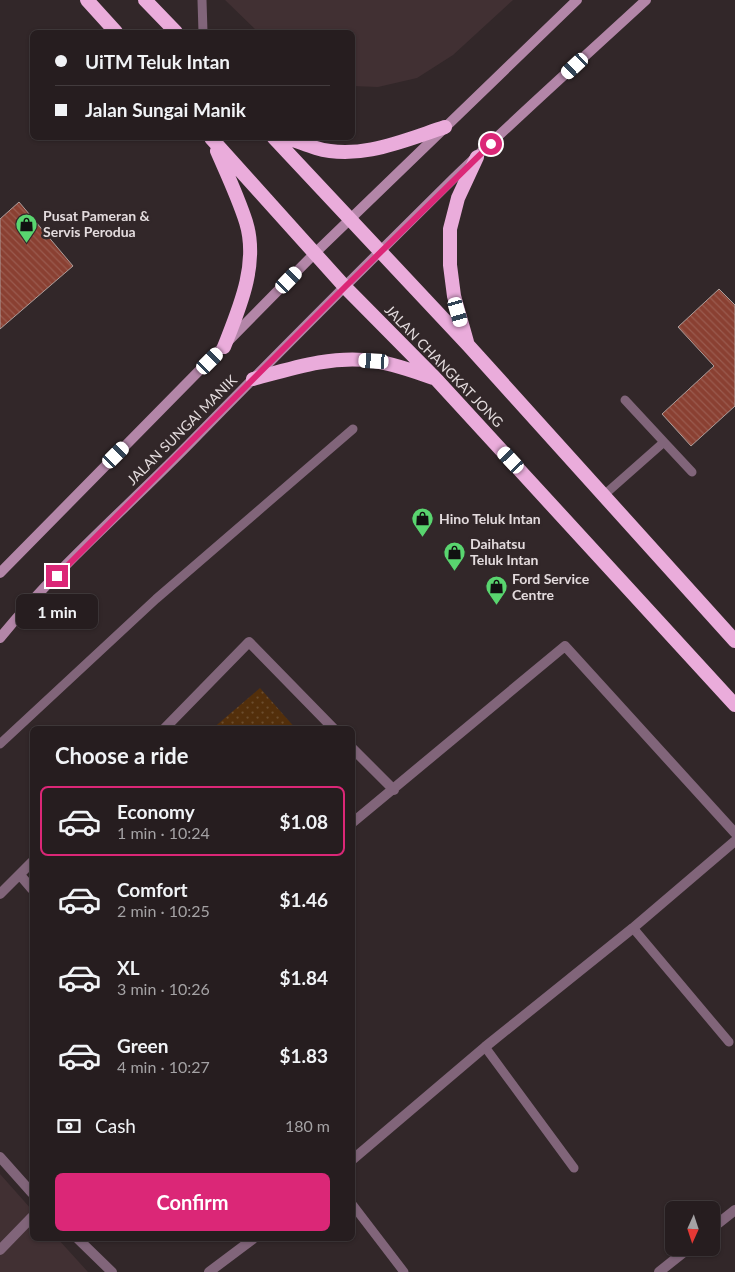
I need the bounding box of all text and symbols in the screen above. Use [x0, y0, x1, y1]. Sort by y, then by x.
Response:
text: UiTM Teluk Intan [85, 50, 230, 73]
car [558, 50, 591, 82]
text: Jalan Sungai Manik [85, 98, 246, 121]
route start [480, 133, 502, 155]
place label: Pusat Pameran & Servis Perodua [43, 207, 151, 240]
shop icon: Pusat Pameran & Servis Perodua [15, 212, 39, 243]
car [273, 264, 304, 296]
car [446, 296, 469, 328]
street label: JALAN CHANGKAT JONG [381, 301, 507, 430]
car [194, 345, 225, 377]
car [358, 353, 389, 369]
street label: JALAN SUNGAI MANIK [123, 371, 241, 488]
car [100, 439, 131, 471]
car [495, 444, 526, 476]
shop icon: Hino Teluk Intan [411, 507, 435, 538]
place label: Hino Teluk Intan [439, 510, 541, 527]
place label: Daihatsu Teluk Intan [470, 535, 539, 568]
shop icon: Daihatsu Teluk Intan [442, 540, 466, 571]
route end [46, 565, 68, 587]
place label: Ford Service Centre [512, 570, 590, 603]
shop icon: Ford Service Centre [484, 575, 508, 606]
callout: 1 min [16, 594, 98, 628]
text: 1 min [37, 602, 77, 621]
text: Choose a ride [55, 742, 189, 769]
icon: car [57, 799, 102, 844]
text: Economy [117, 800, 195, 823]
text: $1.08 [279, 810, 328, 833]
text: 1 min · 10:24 [117, 823, 210, 842]
icon: car [57, 877, 102, 922]
text: Comfort [117, 878, 188, 901]
text: $1.46 [279, 888, 328, 911]
text: 2 min · 10:25 [117, 901, 210, 920]
icon: car [57, 955, 102, 1000]
text: XL [117, 956, 140, 979]
text: $1.84 [279, 966, 328, 989]
text: 3 min · 10:26 [117, 979, 210, 998]
icon: car [57, 1033, 102, 1078]
text: Green [117, 1034, 168, 1057]
text: $1.83 [279, 1044, 328, 1067]
text: 4 min · 10:27 [117, 1057, 210, 1076]
icon: cash [55, 1112, 83, 1140]
text: Cash [95, 1114, 136, 1137]
text: 180 m [285, 1116, 330, 1135]
button: Confirm [55, 1173, 330, 1231]
north arrow [665, 1201, 720, 1256]
map controls [665, 1201, 720, 1256]

